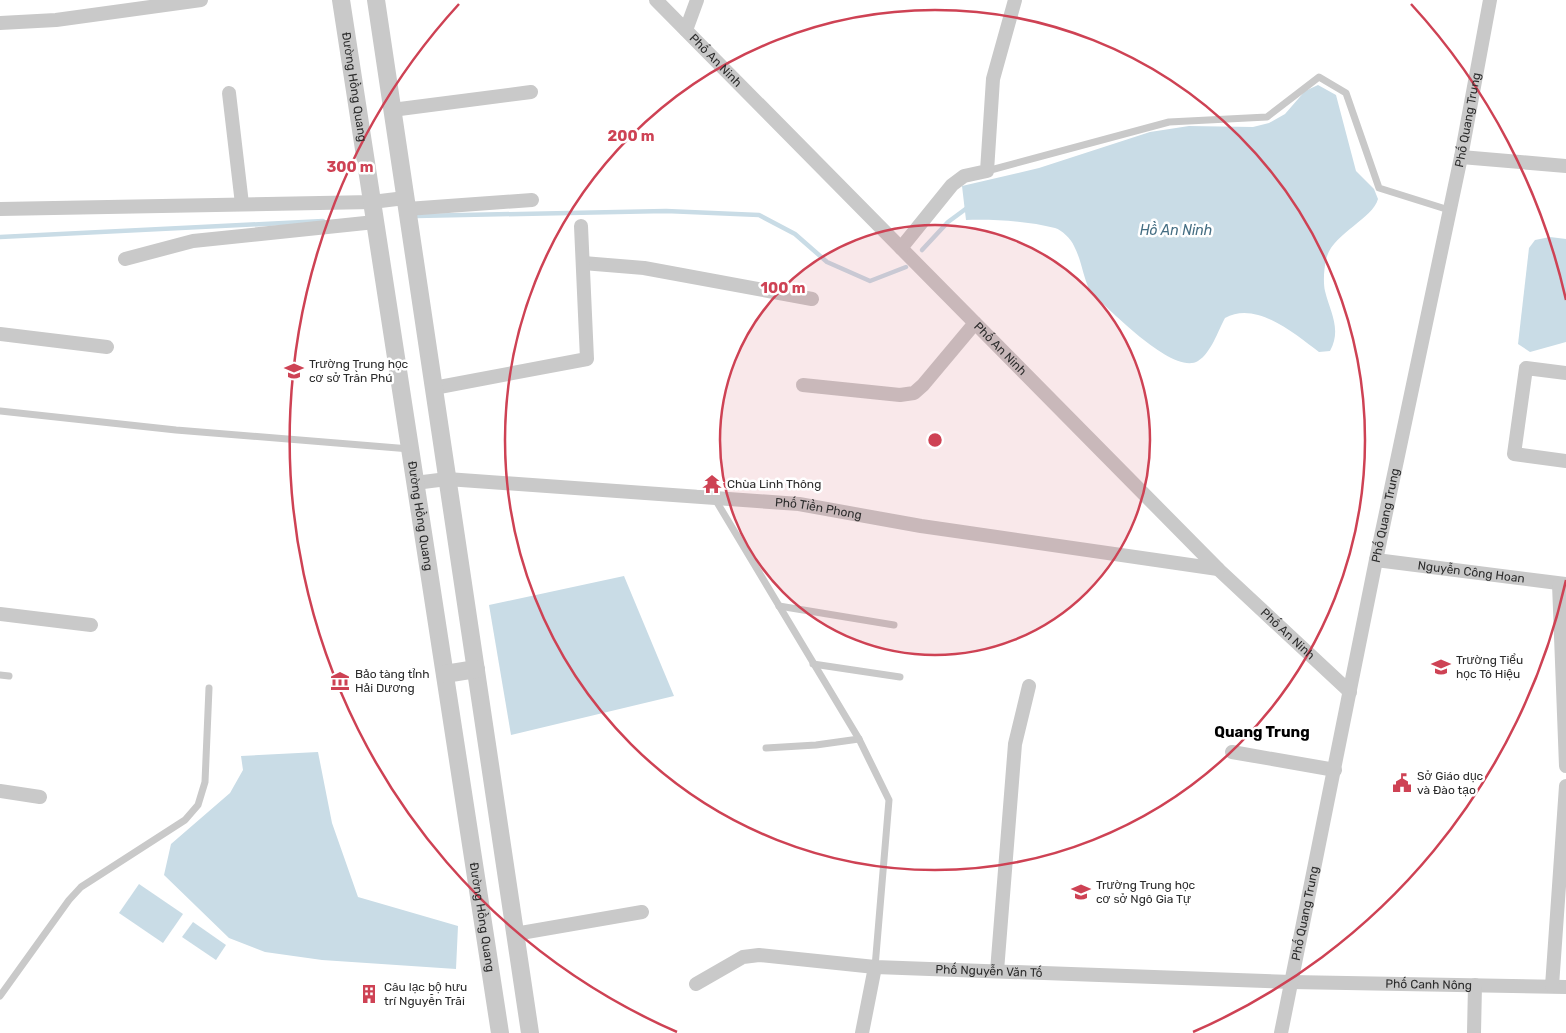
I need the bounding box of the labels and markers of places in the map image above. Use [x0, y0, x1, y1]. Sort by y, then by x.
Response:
place label: Trường Trung học cơ sở Trần Phú [309, 357, 409, 385]
school or university icon: Trường Trung học cơ sở Trần Phú [283, 360, 305, 382]
centre of rings [926, 431, 944, 449]
temple icon: Chùa Linh Thông [701, 473, 723, 495]
place label: Chùa Linh Thông [727, 477, 821, 491]
place label: Trường Tiểu học Tô Hiệu [1456, 653, 1523, 681]
school or university icon: Trường Tiểu học Tô Hiệu [1430, 656, 1452, 678]
place label: Bảo tàng tỉnh Hải Dương [355, 667, 430, 695]
museum icon: Bảo tàng tỉnh Hải Dương [329, 670, 351, 692]
place label: Sở Giáo dục và Đào tạo [1417, 769, 1484, 797]
public building icon: Sở Giáo dục và Đào tạo [1391, 772, 1413, 794]
place label: Trường Trung học cơ sở Ngô Gia Tự [1096, 878, 1196, 906]
school or university icon: Trường Trung học cơ sở Ngô Gia Tự [1070, 881, 1092, 903]
place label: Câu lạc bộ hưu trí Nguyễn Trãi [384, 980, 467, 1008]
building icon: Câu lạc bộ hưu trí Nguyễn Trãi [358, 983, 380, 1005]

